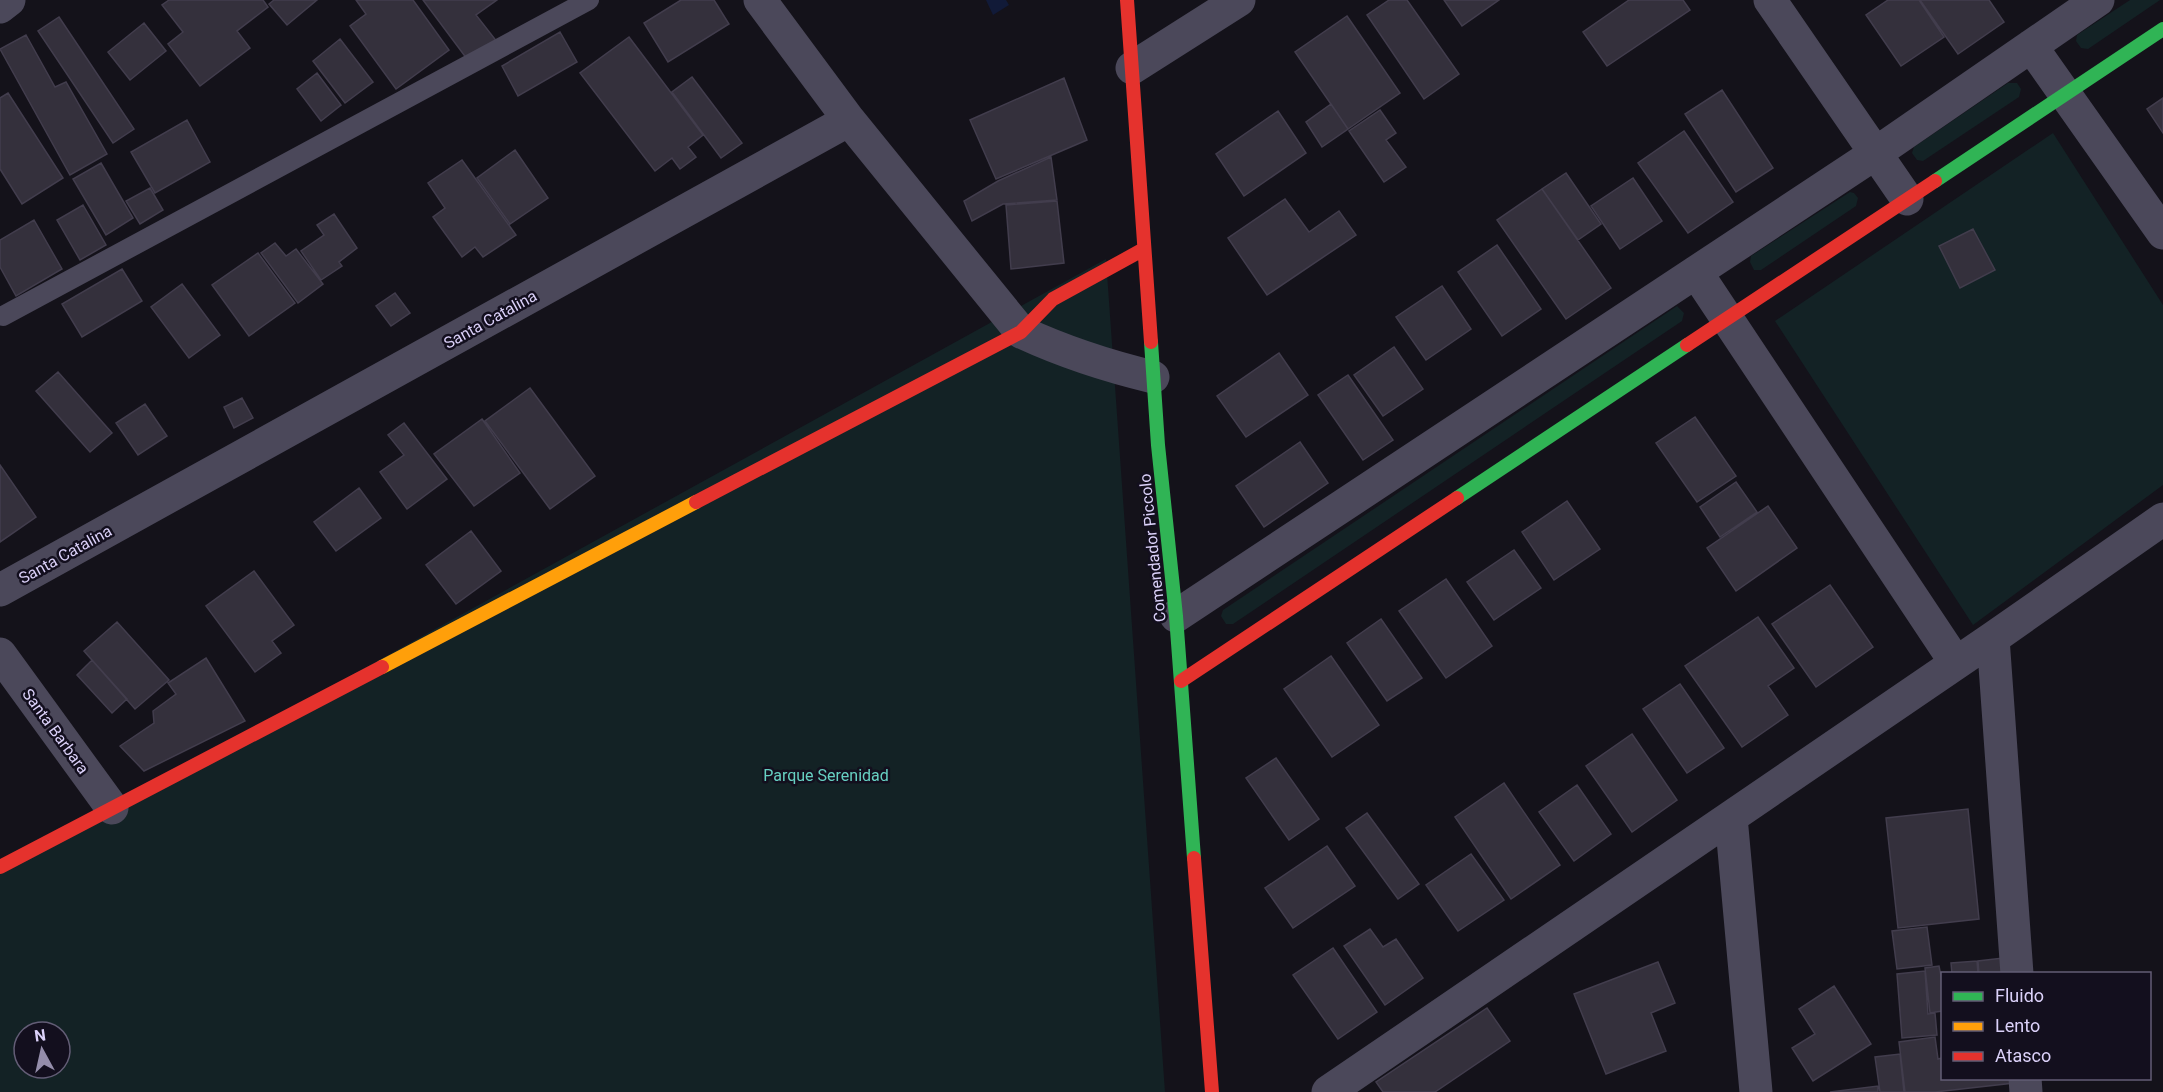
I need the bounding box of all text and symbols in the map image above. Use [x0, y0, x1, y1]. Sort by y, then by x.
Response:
street label: Santa Catalina [440, 286, 540, 353]
street label: Comendador Piccolo [1135, 473, 1170, 623]
street label: Santa Catalina [15, 521, 115, 588]
street label: Santa Barbara [18, 685, 93, 778]
park label: Parque Serenidad [763, 766, 889, 785]
legend [1941, 972, 2151, 1080]
text: Fluido [1995, 985, 2044, 1006]
text: Lento [1995, 1015, 2040, 1036]
north arrow [12, 1020, 72, 1080]
text: N [33, 1025, 47, 1046]
text: Atasco [1995, 1045, 2051, 1066]

